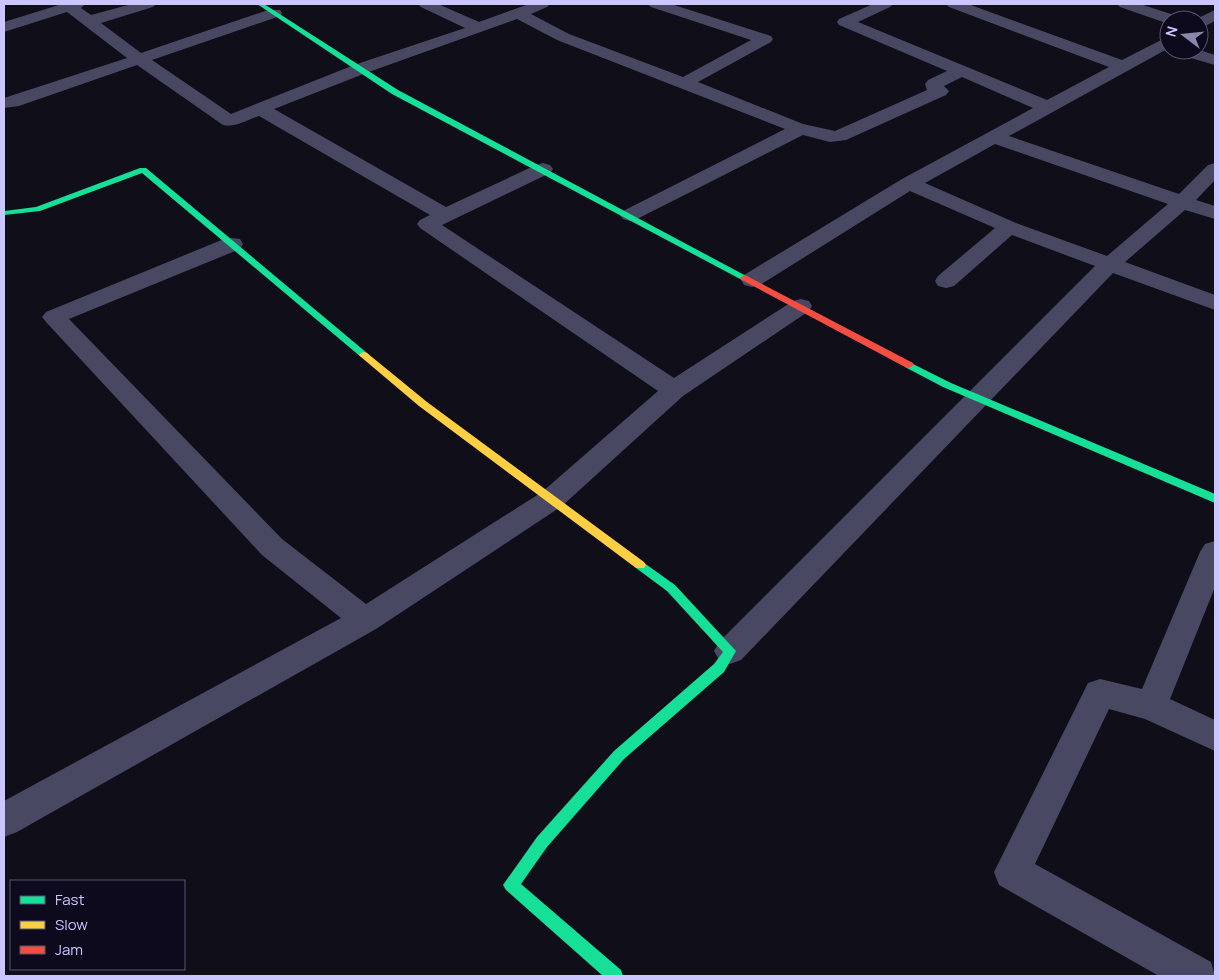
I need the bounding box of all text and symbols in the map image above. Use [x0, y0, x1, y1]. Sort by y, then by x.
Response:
north arrow [1159, 10, 1209, 60]
text: N [1161, 24, 1182, 39]
legend [10, 880, 185, 970]
text: Fast [55, 889, 84, 910]
text: Slow [55, 914, 88, 935]
text: Jam [55, 939, 83, 960]

